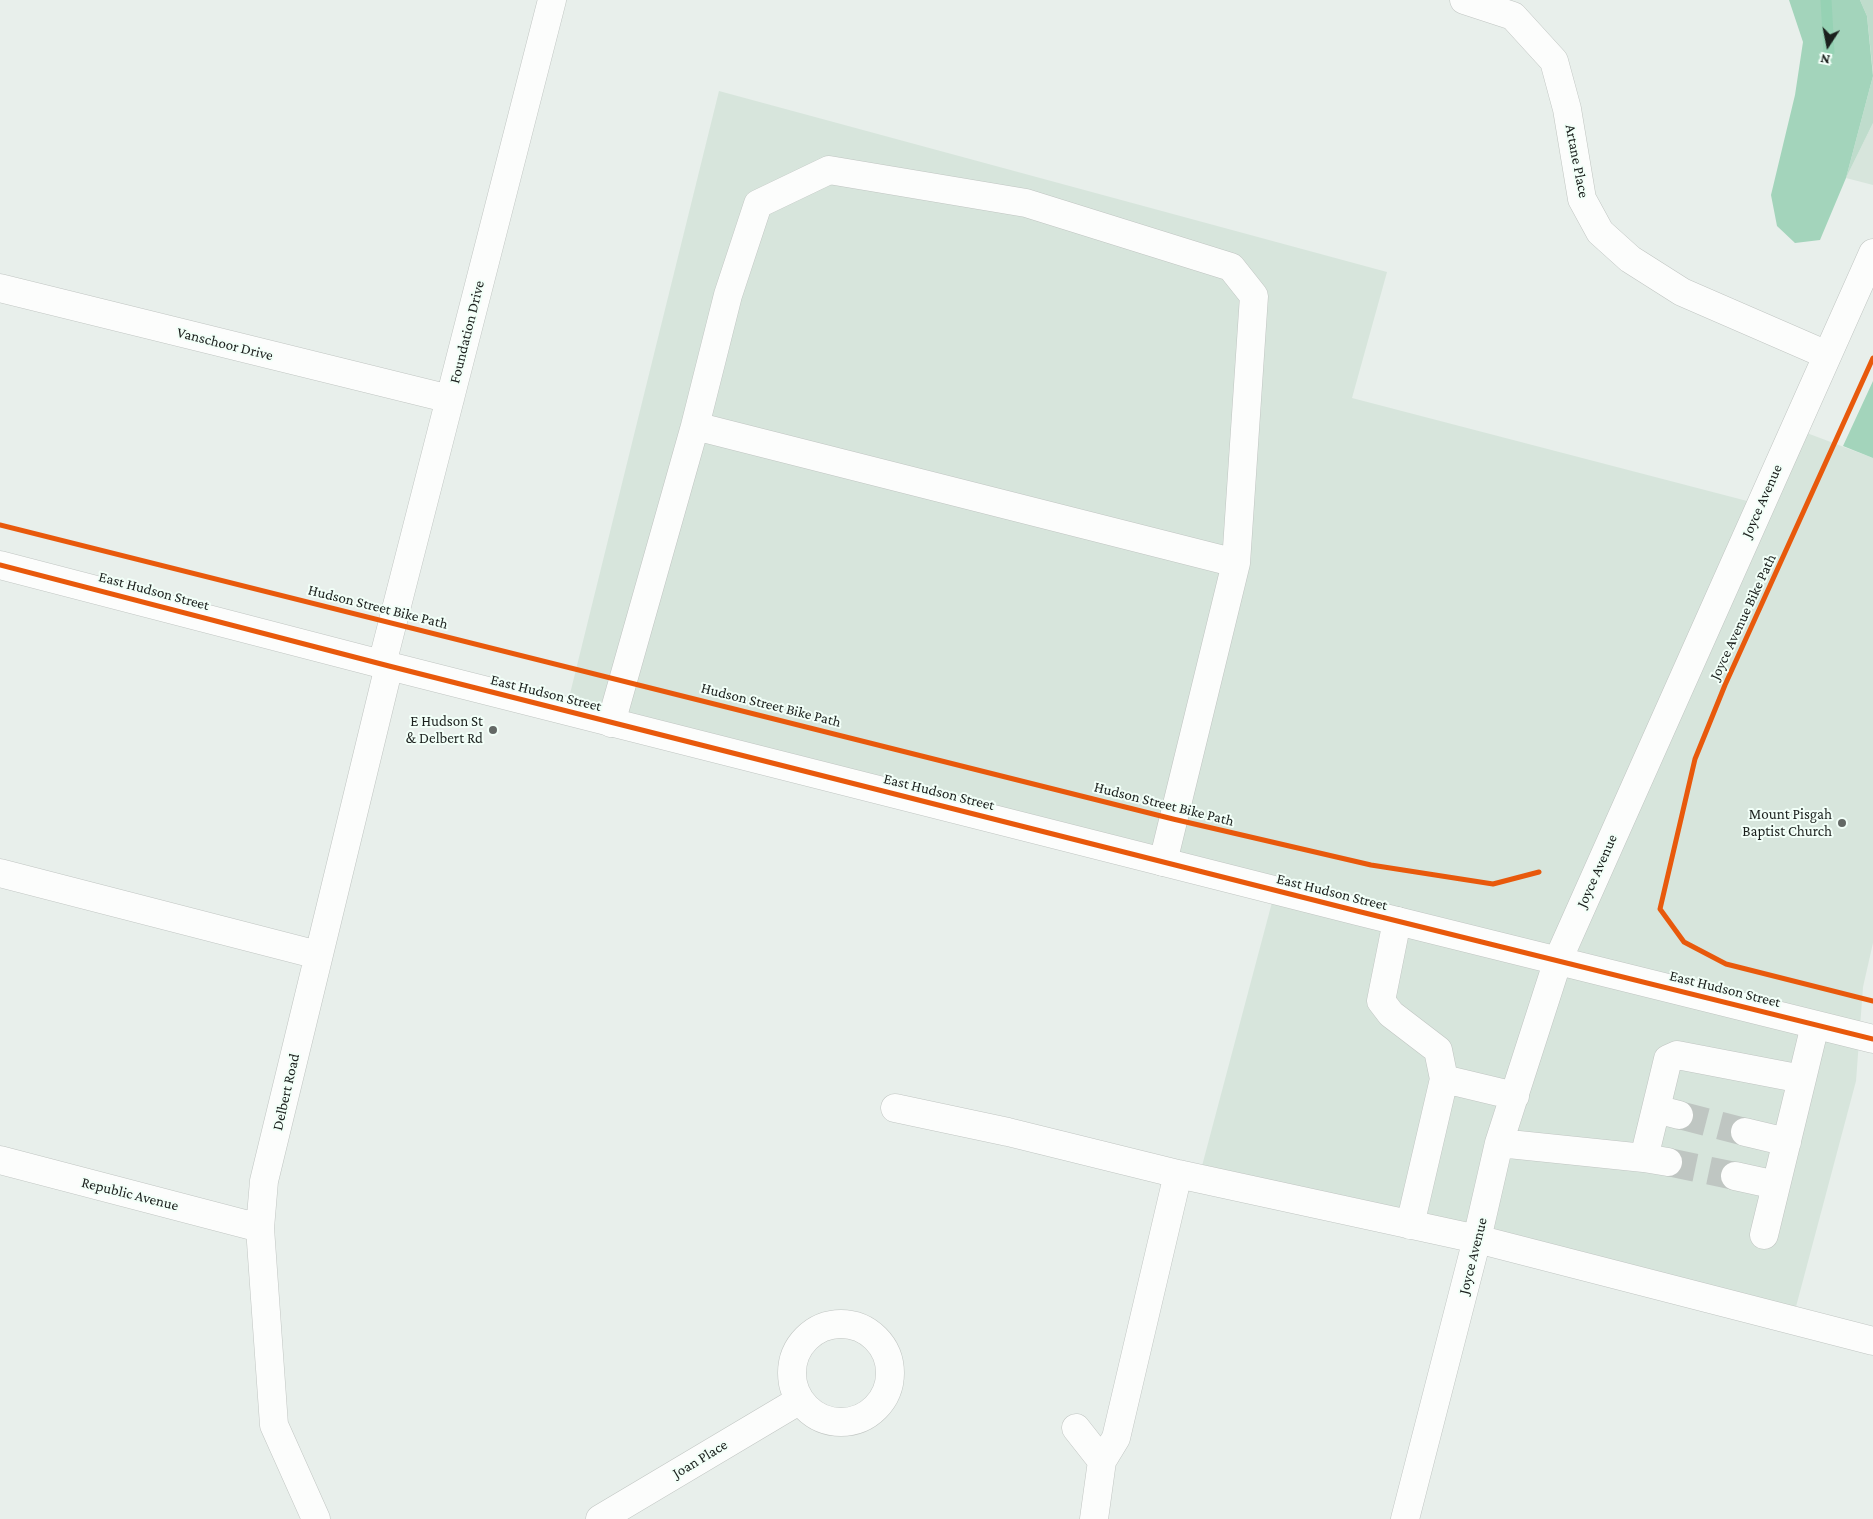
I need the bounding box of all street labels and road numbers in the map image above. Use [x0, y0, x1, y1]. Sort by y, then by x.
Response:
street label: Artane Place [1561, 123, 1593, 199]
street label: Foundation Drive [446, 279, 488, 385]
street label: Vanschoor Drive [175, 323, 275, 365]
street label: Joyce Avenue [1738, 462, 1786, 540]
street label: Joyce Avenue Bike Path [1706, 551, 1780, 683]
street label: East Hudson Street [97, 568, 211, 614]
street label: Hudson Street Bike Path [306, 581, 450, 633]
street label: East Hudson Street [489, 671, 603, 715]
street label: Hudson Street Bike Path [699, 679, 843, 731]
street label: East Hudson Street [882, 770, 996, 814]
street label: Hudson Street Bike Path [1092, 778, 1236, 830]
street label: Joyce Avenue [1573, 832, 1621, 910]
street label: East Hudson Street [1275, 870, 1389, 914]
street label: East Hudson Street [1668, 967, 1782, 1011]
street label: Delbert Road [268, 1052, 304, 1132]
street label: Republic Avenue [80, 1173, 180, 1215]
street label: Joyce Avenue [1455, 1216, 1491, 1296]
street label: Joan Place [669, 1436, 731, 1482]

